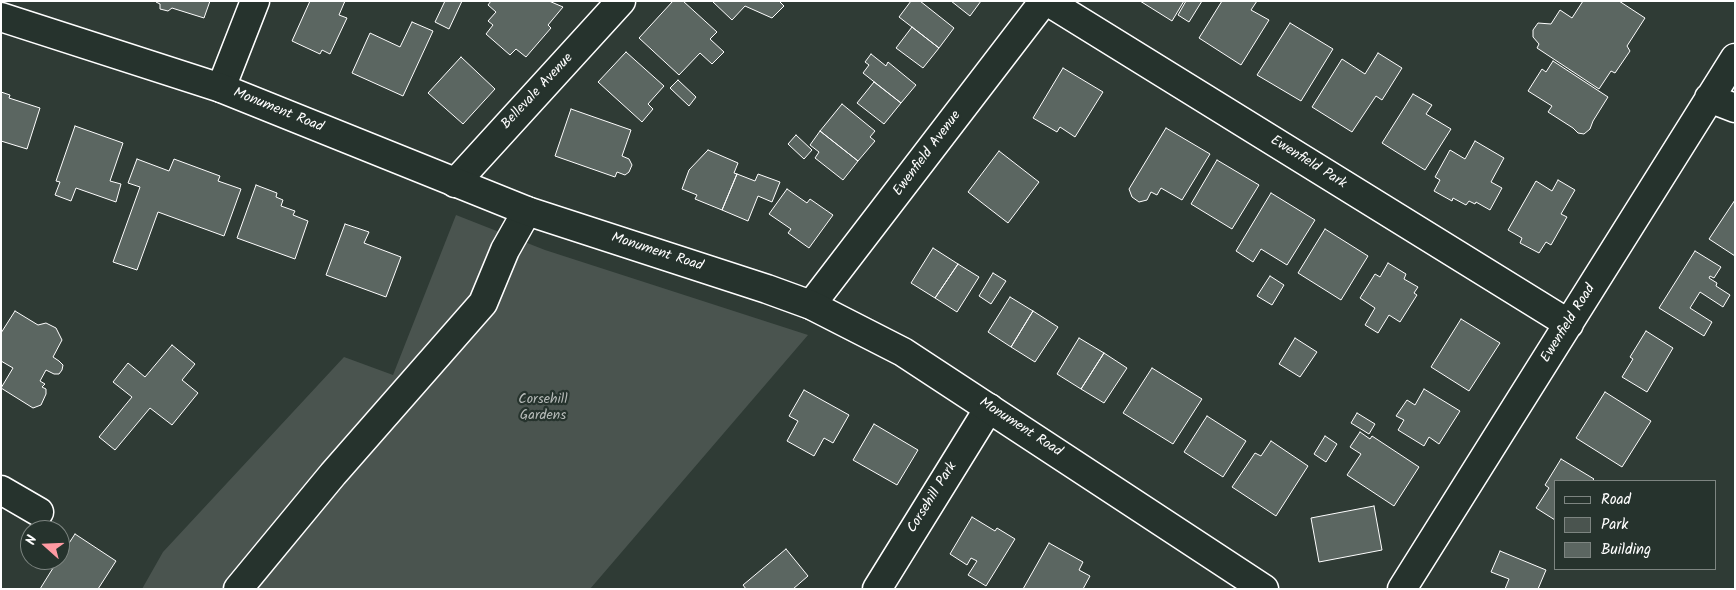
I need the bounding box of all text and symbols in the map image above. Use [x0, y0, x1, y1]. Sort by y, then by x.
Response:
street label: Bellevale Avenue [499, 51, 577, 133]
street label: Monument Road [231, 85, 325, 137]
street label: Ewenfield Avenue [891, 108, 965, 200]
street label: Ewenfield Park [1267, 133, 1349, 193]
street label: Monument Road [609, 230, 705, 276]
street label: Ewenfield Road [1538, 282, 1600, 366]
park label: Corsehill Gardens [518, 393, 568, 426]
street label: Monument Road [975, 395, 1065, 461]
street label: Corsehill Park [905, 459, 961, 537]
legend [1554, 480, 1716, 570]
text: Road [1601, 488, 1631, 512]
text: Park [1601, 513, 1628, 537]
north arrow [20, 520, 70, 570]
text: N [20, 532, 44, 548]
text: Building [1601, 538, 1651, 562]

